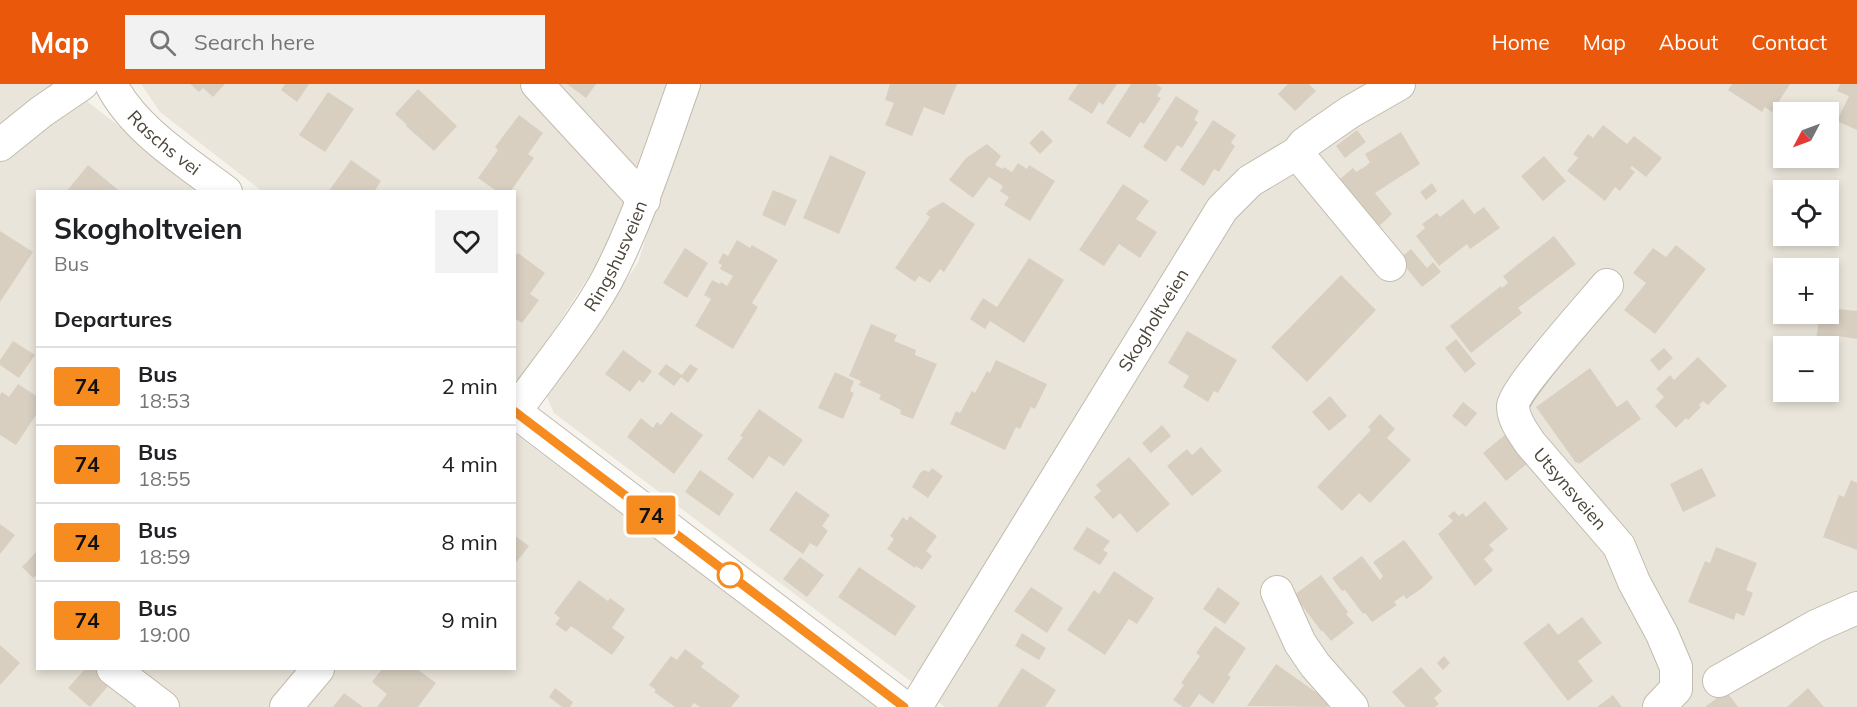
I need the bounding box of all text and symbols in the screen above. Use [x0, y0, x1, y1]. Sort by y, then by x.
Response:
search box [125, 15, 545, 69]
text: Map [30, 25, 89, 60]
icon: search [146, 26, 179, 59]
text: Search here [194, 28, 315, 56]
text: Home [1492, 29, 1550, 55]
text: Map [1583, 29, 1626, 55]
text: About [1659, 29, 1718, 55]
text: Contact [1751, 29, 1827, 55]
north arrow [1773, 102, 1839, 168]
map controls [1773, 102, 1839, 402]
street label: Raschs vei [123, 105, 205, 180]
button: locate [1773, 180, 1839, 246]
street label: Ringshusveien [579, 197, 652, 316]
button: heart [435, 210, 498, 273]
text: Skogholtveien [54, 211, 243, 246]
text: Bus [54, 251, 89, 276]
button: + [1773, 258, 1839, 324]
street label: Skogholtveien [1113, 264, 1194, 376]
text: Departures [54, 305, 172, 333]
button: − [1773, 336, 1839, 402]
text: Bus [138, 360, 177, 388]
text: 2 min [442, 372, 498, 400]
text: 74 [74, 373, 100, 399]
text: 18:53 [138, 388, 191, 413]
text: Bus [138, 438, 177, 466]
street label: Utsynsveien [1528, 443, 1612, 534]
text: 4 min [442, 450, 498, 478]
text: 74 [74, 451, 100, 477]
text: 18:55 [138, 466, 191, 491]
line badge: 74 [624, 496, 678, 534]
text: 74 [638, 502, 664, 528]
text: Bus [138, 516, 177, 544]
text: 8 min [442, 528, 498, 556]
text: 74 [74, 529, 100, 555]
text: 18:59 [138, 544, 191, 569]
unlabelled marker [717, 562, 743, 588]
text: Bus [138, 594, 177, 622]
text: 9 min [442, 606, 498, 634]
text: 74 [74, 607, 100, 633]
text: 19:00 [138, 622, 191, 647]

